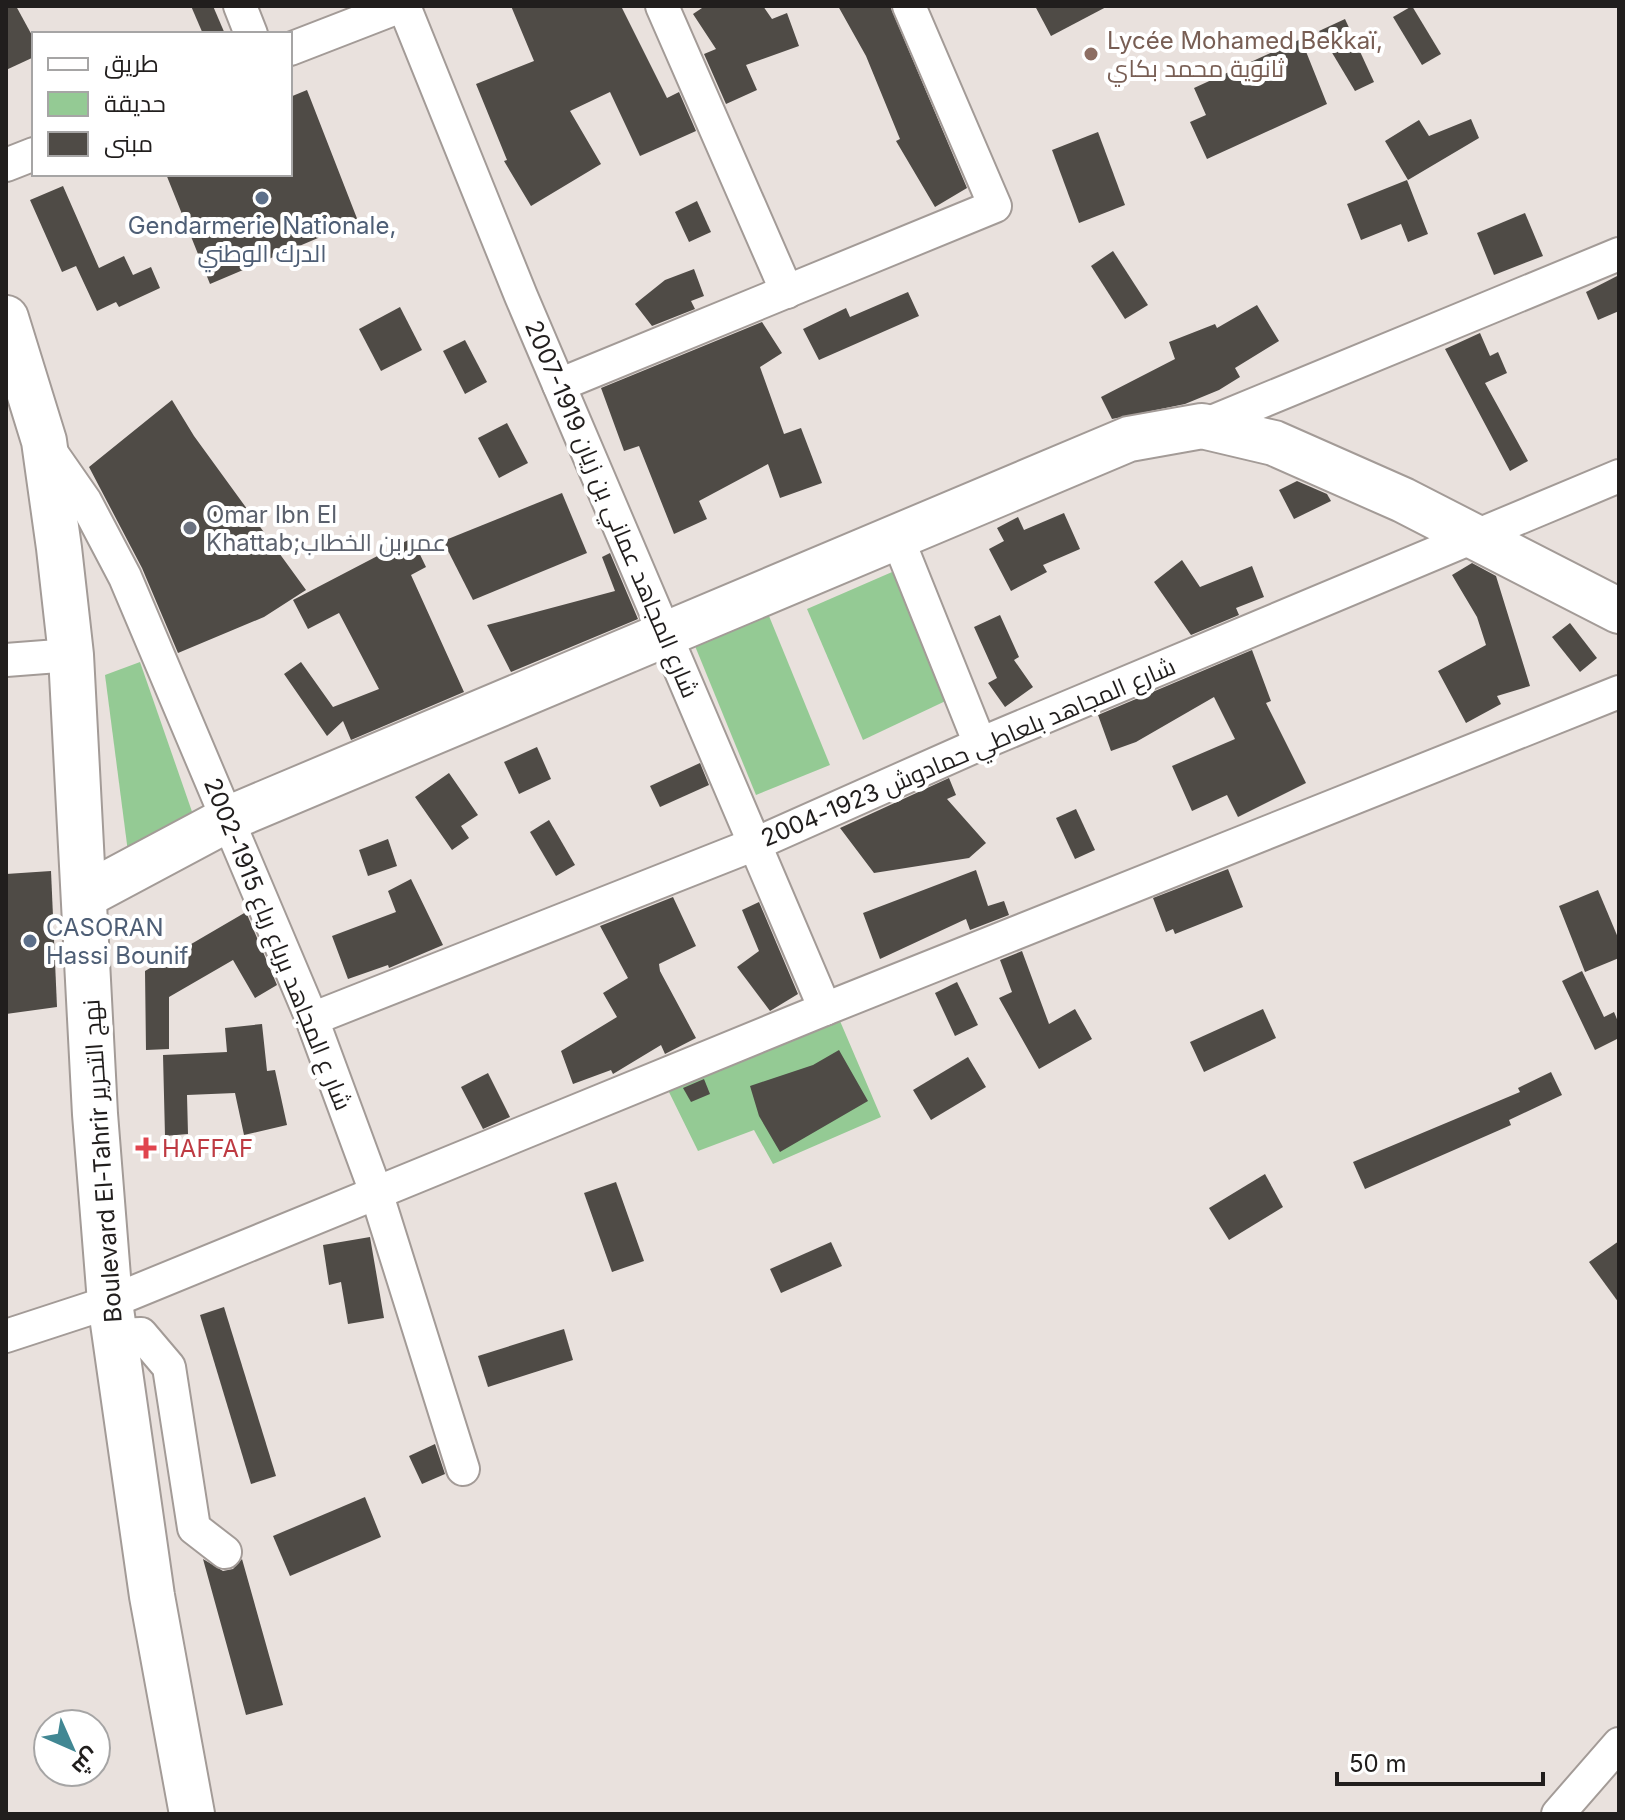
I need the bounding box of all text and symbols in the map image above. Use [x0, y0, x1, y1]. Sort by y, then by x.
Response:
place label: Lycée Mohamed Bekkaï, ثانوية محمد بكاي [1107, 26, 1383, 87]
legend [32, 32, 292, 176]
marker: Lycée Mohamed Bekkaï, ثانوية محمد بكاي [1082, 45, 1100, 63]
text: طريق [104, 49, 159, 79]
text: حديقة [104, 89, 166, 118]
text: مبنى [104, 129, 153, 158]
marker: Gendarmerie Nationale, الدرك الوطني [253, 189, 271, 207]
place label: Gendarmerie Nationale, الدرك الوطني [128, 211, 396, 273]
street label: شارع المجاهد عماني بن زيان 1919-2007 [514, 316, 705, 704]
place label: Omar Ibn El Khattab;عمر بن الخطاب [206, 500, 446, 557]
marker: Omar Ibn El Khattab;عمر بن الخطاب [181, 519, 199, 537]
street label: شارع المجاهد بلعاطي حمادوش 1923-2004 [756, 651, 1182, 857]
street label: شار ع المجاهد برباع رباع 1915-2002 [196, 774, 358, 1115]
place label: CASORAN Hassi Bounif [46, 913, 188, 970]
marker: CASORAN Hassi Bounif [21, 932, 39, 950]
street label: Boulevard El-Tahrir نهج التحرير [76, 998, 130, 1324]
place label: HAFFAF [162, 1134, 253, 1163]
marker: HAFFAF [137, 1139, 155, 1157]
north arrow [32, 1708, 112, 1788]
scale bar [1337, 1736, 1543, 1786]
text: ش [66, 1742, 105, 1781]
text: 50 m [1349, 1749, 1407, 1778]

